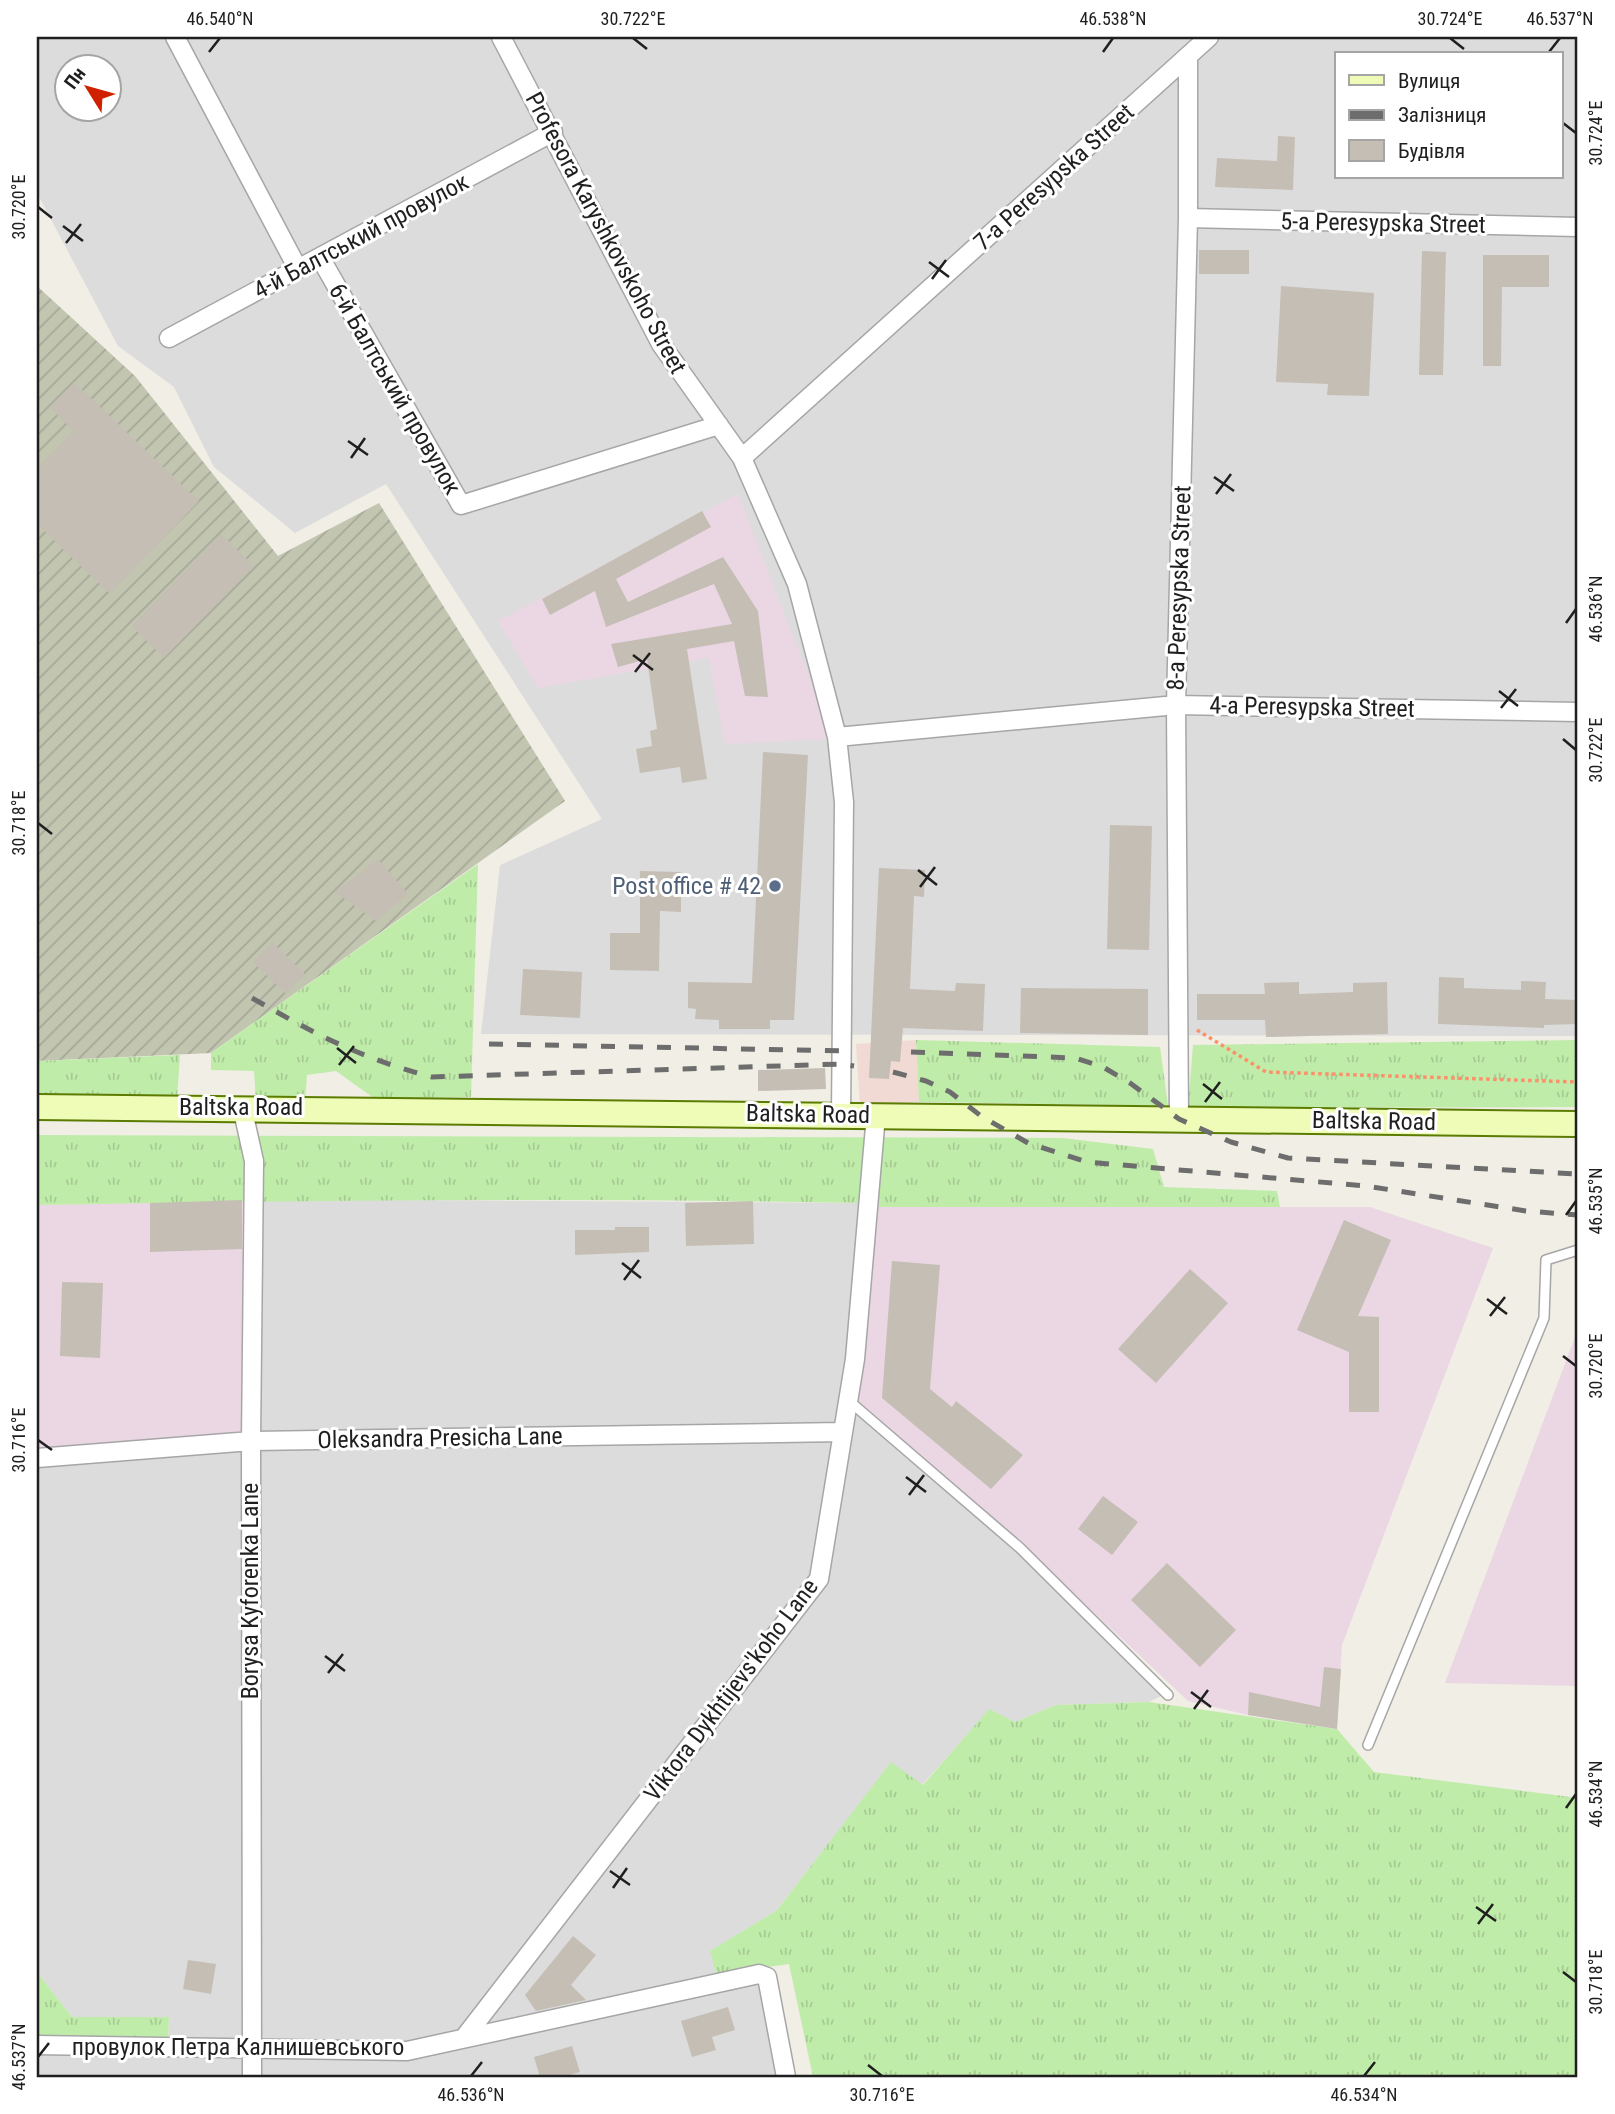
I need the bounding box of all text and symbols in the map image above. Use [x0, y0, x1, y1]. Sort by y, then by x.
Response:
text: 46.540°N [186, 8, 254, 29]
text: 30.722°E [601, 8, 665, 29]
text: 46.538°N [1079, 8, 1147, 29]
text: 30.724°E [1418, 8, 1482, 29]
text: 46.537°N [1526, 8, 1594, 29]
north arrow [52, 52, 122, 122]
legend [1335, 52, 1562, 178]
text: Пн [59, 63, 90, 93]
text: Вулиця [1398, 69, 1460, 93]
street label: Profesora Karyshkovskoho Street [520, 88, 692, 378]
street label: 7-a Peresypska Street [968, 98, 1140, 256]
text: 30.724°E [1585, 101, 1606, 165]
text: Залізниця [1398, 103, 1487, 127]
text: Будівля [1398, 139, 1465, 163]
street label: 4-й Балтський провулок [249, 167, 474, 305]
text: 30.720°E [8, 175, 29, 239]
street label: 5-a Peresypska Street [1280, 207, 1486, 239]
street label: 6-й Балтський провулок [323, 278, 467, 500]
street label: 8-a Peresypska Street [1161, 485, 1197, 691]
text: 46.536°N [1585, 575, 1606, 643]
street label: 4-a Peresypska Street [1209, 691, 1415, 723]
text: 30.722°E [1585, 718, 1606, 782]
text: 30.718°E [8, 791, 29, 855]
place label: Post office # 42 [612, 872, 761, 900]
marker: Post office # 42 [767, 878, 783, 894]
street label: Baltska Road [179, 1093, 303, 1121]
street label: Baltska Road [746, 1099, 870, 1129]
street label: Baltska Road [1312, 1106, 1436, 1136]
text: 46.535°N [1585, 1167, 1606, 1235]
text: 30.720°E [1585, 1334, 1606, 1398]
text: 30.716°E [8, 1408, 29, 1472]
street label: Oleksandra Presicha Lane [317, 1422, 563, 1454]
street label: Borysa Kyforenka Lane [236, 1483, 264, 1699]
street label: Viktora Dykhtijevs'koho Lane [638, 1573, 824, 1807]
text: 46.534°N [1585, 1760, 1606, 1828]
text: 30.718°E [1585, 1950, 1606, 2014]
text: 46.537°N [8, 2023, 29, 2091]
street label: провулок Петра Калнишевського [72, 2033, 404, 2061]
text: 46.536°N [437, 2084, 505, 2105]
text: 30.716°E [850, 2084, 914, 2105]
text: 46.534°N [1330, 2084, 1398, 2105]

